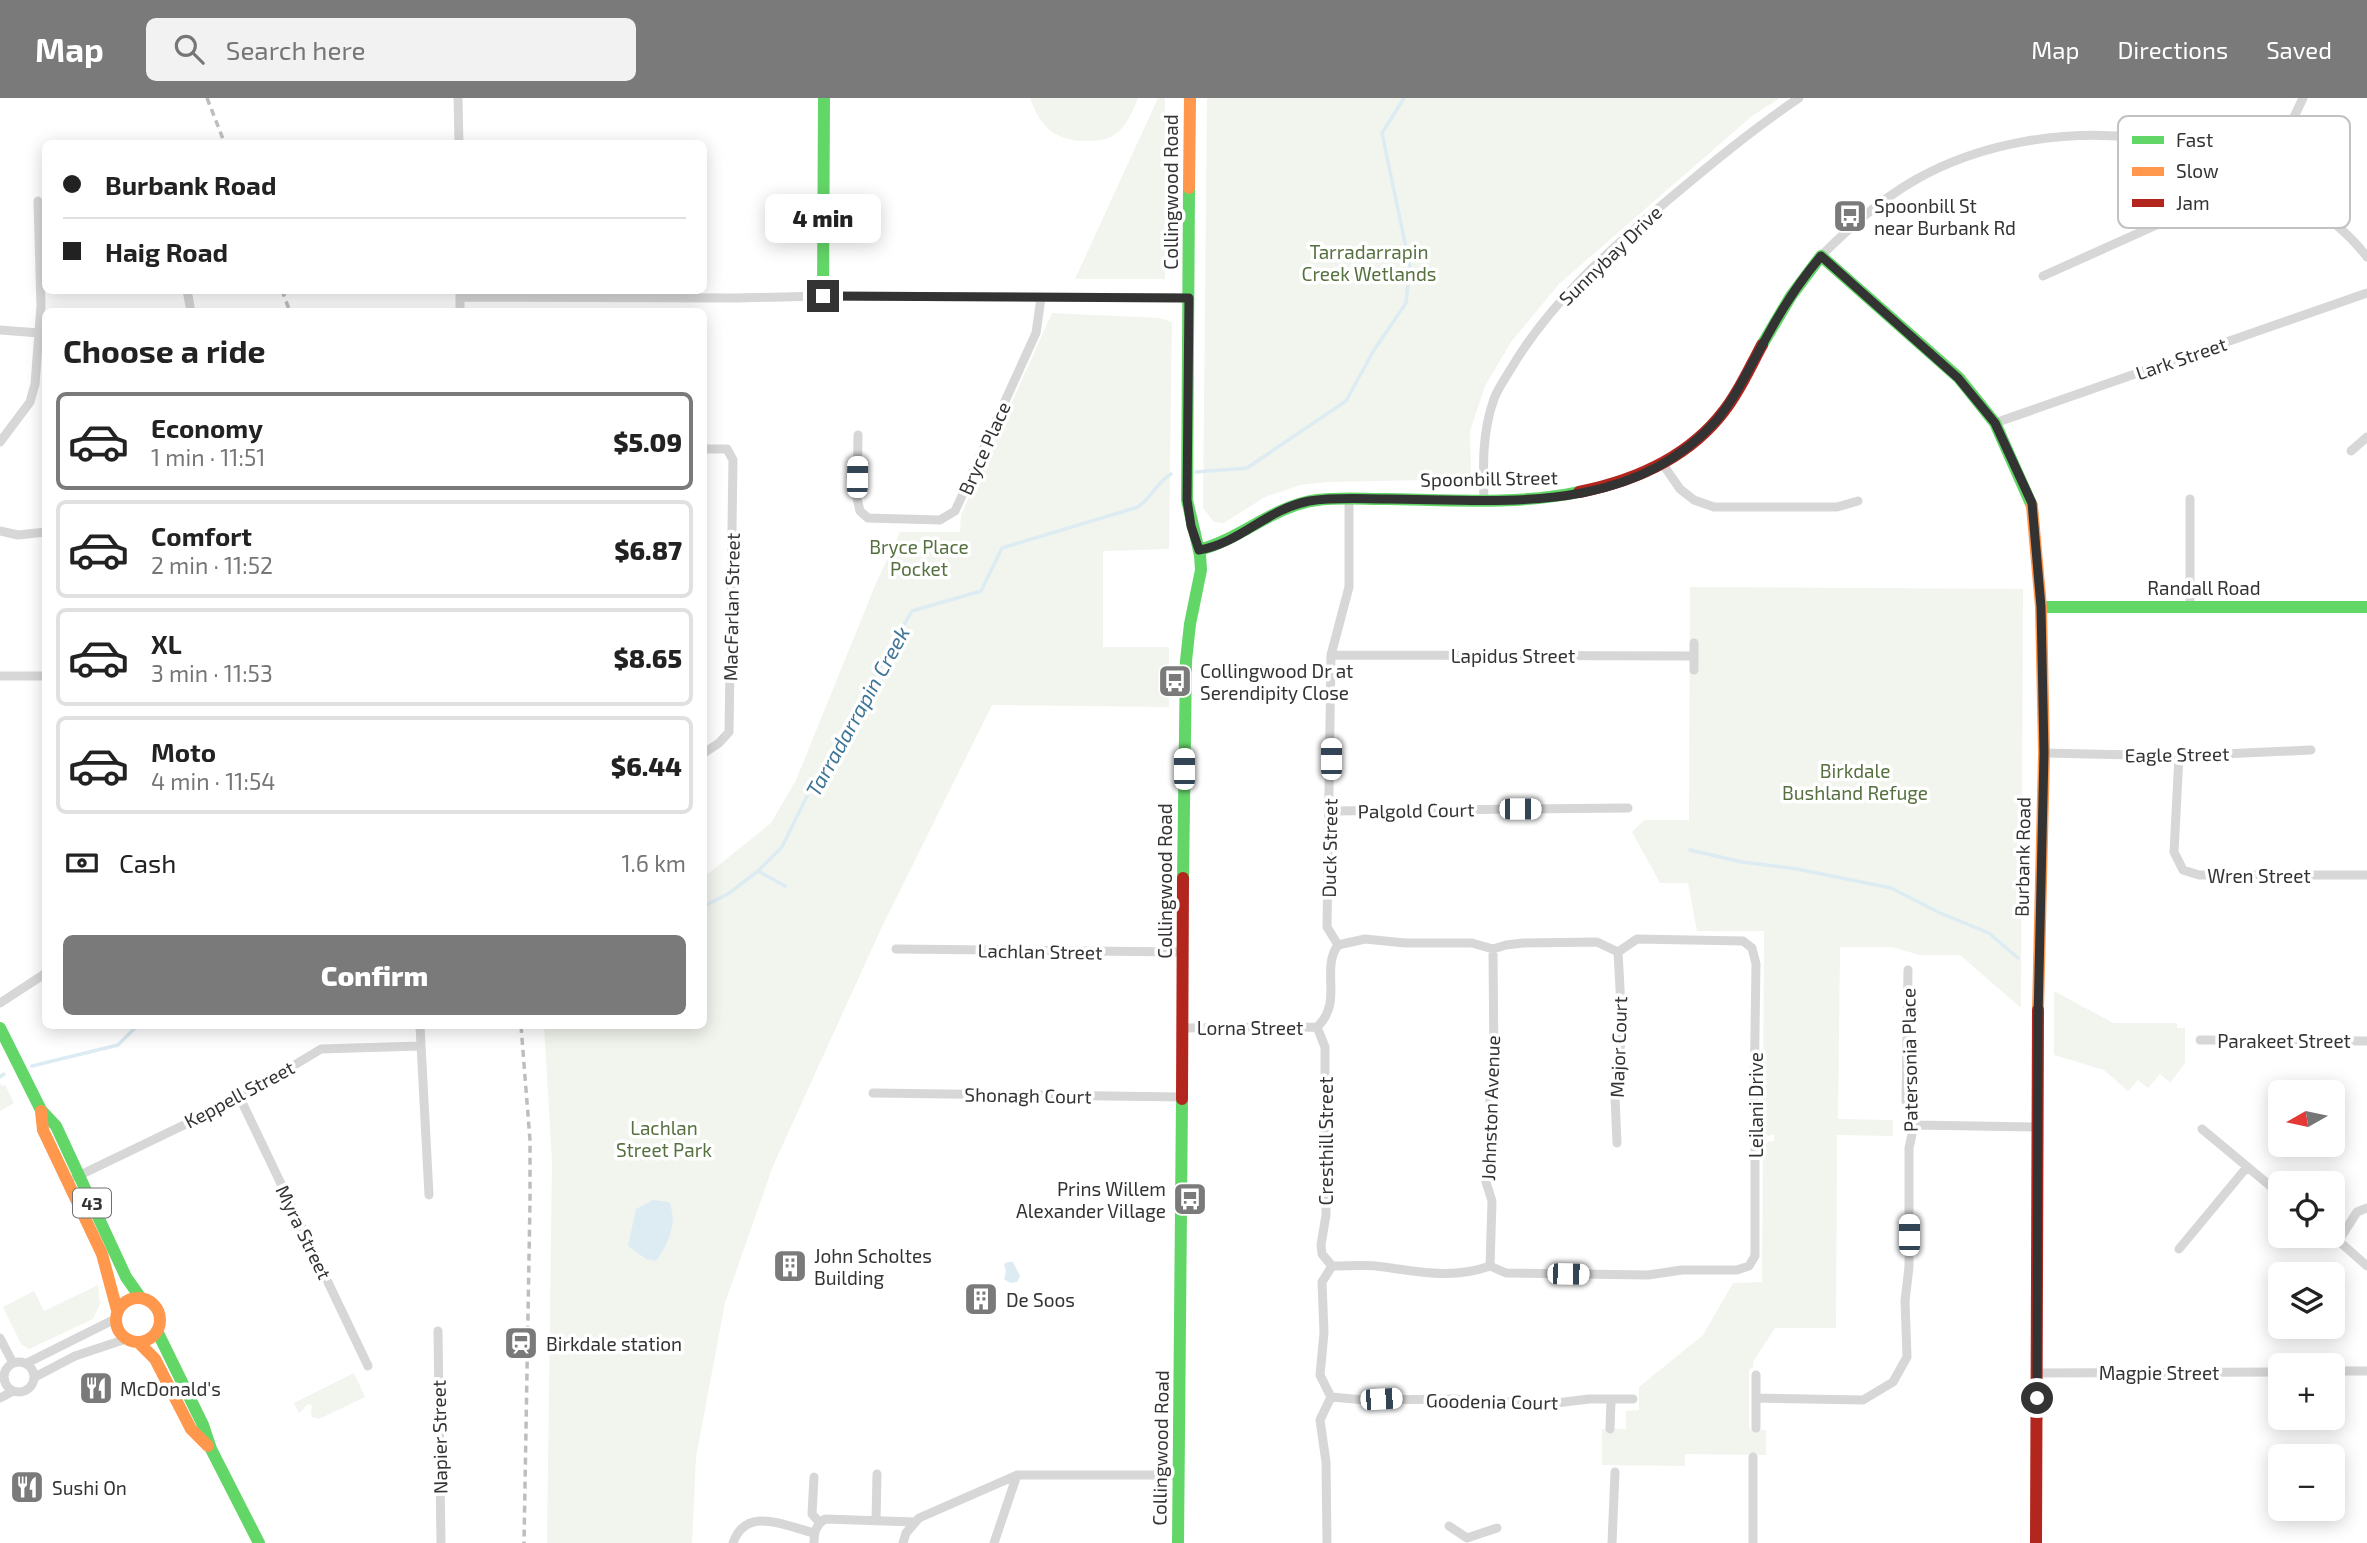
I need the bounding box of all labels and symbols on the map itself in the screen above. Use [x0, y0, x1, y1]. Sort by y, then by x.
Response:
street label: Collingwood Road [1159, 114, 1182, 270]
legend [2118, 116, 2350, 228]
text: Fast [2176, 128, 2213, 151]
text: Slow [2176, 159, 2219, 182]
text: Jam [2176, 191, 2210, 214]
callout: 4 min [765, 194, 881, 244]
place label: Spoonbill St near Burbank Rd [1874, 194, 2016, 239]
bus stop icon: Spoonbill St near Burbank Rd [1831, 197, 1869, 235]
street label: Sunnybay Drive [1554, 200, 1666, 310]
park label: Tarradarrapin Creek Wetlands [1302, 240, 1436, 285]
route end [807, 280, 839, 312]
street label: Lark Street [2133, 332, 2229, 384]
street label: Bryce Place [953, 398, 1015, 498]
car [847, 456, 868, 498]
street label: Spoonbill Street [1420, 465, 1558, 491]
street label: MacFarlan Street [718, 533, 744, 681]
park label: Bryce Place Pocket [869, 535, 969, 580]
street label: Randall Road [2147, 576, 2261, 599]
water label: Tarradarrapin Creek [800, 622, 914, 800]
street label: Lapidus Street [1451, 644, 1575, 667]
place label: Collingwood Dr at Serendipity Close [1200, 659, 1353, 704]
bus stop icon: Collingwood Dr at Serendipity Close [1156, 662, 1194, 700]
car [1321, 738, 1342, 780]
street label: Eagle Street [2125, 742, 2229, 766]
car [1174, 748, 1195, 790]
park label: Birkdale Bushland Refuge [1782, 759, 1928, 804]
street label: Palgold Court [1358, 797, 1474, 823]
street label: Burbank Road [2009, 797, 2035, 917]
street label: Duck Street [1317, 798, 1341, 898]
car [1500, 799, 1542, 820]
street label: Collingwood Road [1153, 803, 1176, 959]
street label: Wren Street [2207, 864, 2311, 887]
street label: Lachlan Street [977, 938, 1103, 964]
street label: Patersonia Place [1896, 988, 1922, 1132]
street label: Major Court [1605, 996, 1631, 1098]
street label: Lorna Street [1197, 1016, 1303, 1039]
street label: Parakeet Street [2217, 1029, 2351, 1052]
street label: Johnston Avenue [1476, 1035, 1504, 1181]
street label: Leilani Drive [1744, 1052, 1767, 1158]
street label: Keppell Street [180, 1055, 298, 1133]
street label: Cresthill Street [1314, 1077, 1337, 1205]
north arrow [2268, 1080, 2345, 1157]
street label: Shonagh Court [964, 1082, 1092, 1108]
park label: Lachlan Street Park [616, 1116, 712, 1161]
place label: Prins Willem Alexander Village [1016, 1177, 1166, 1222]
bus stop icon: Prins Willem Alexander Village [1171, 1180, 1209, 1218]
street label: Myra Street [271, 1181, 337, 1283]
road number: 43 [73, 1188, 111, 1218]
car [1899, 1214, 1920, 1256]
place label: John Scholtes Building [814, 1244, 932, 1289]
building icon: John Scholtes Building [771, 1247, 809, 1285]
car [1547, 1263, 1590, 1285]
building icon: De Soos [962, 1280, 1000, 1318]
place label: De Soos [1006, 1288, 1075, 1311]
station icon: Birkdale station [502, 1324, 540, 1362]
place label: Birkdale station [546, 1332, 682, 1355]
street label: Magpie Street [2099, 1361, 2219, 1384]
restaurant icon: McDonald's [77, 1369, 115, 1407]
street label: Collingwood Road [1147, 1370, 1173, 1526]
place label: McDonald's [120, 1377, 221, 1400]
street label: Napier Street [427, 1380, 451, 1494]
route start [2021, 1382, 2053, 1414]
car [1360, 1387, 1403, 1411]
street label: Goodenia Court [1426, 1388, 1558, 1414]
restaurant icon: Sushi On [8, 1468, 46, 1506]
place label: Sushi On [52, 1476, 127, 1499]

